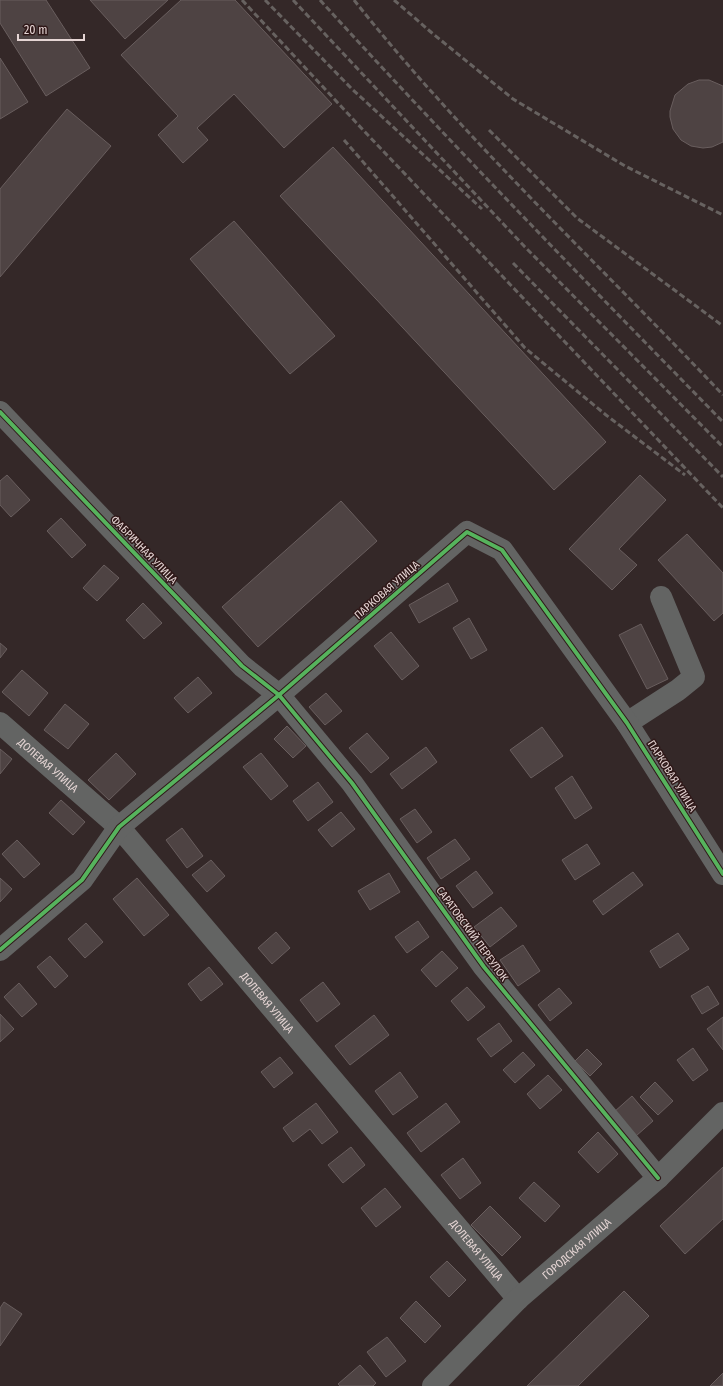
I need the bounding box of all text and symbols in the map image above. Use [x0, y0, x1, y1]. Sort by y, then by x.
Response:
scale bar [18, 16, 84, 42]
text: 20 m [24, 23, 48, 37]
street label: ФАБРИЧНАЯ УЛИЦА [108, 513, 180, 587]
street label: ПАРКОВАЯ УЛИЦА [352, 558, 422, 622]
street label: ДОЛЕВАЯ УЛИЦА [15, 735, 81, 795]
street label: ПАРКОВАЯ УЛИЦА [645, 738, 699, 814]
street label: САРАТОВСКИЙ ПЕРЕУЛОК [433, 884, 511, 984]
street label: ДОЛЕВАЯ УЛИЦА [237, 969, 297, 1036]
street label: ГОРОДСКАЯ УЛИЦА [539, 1215, 614, 1282]
street label: ДОЛЕВАЯ УЛИЦА [447, 1216, 506, 1283]

